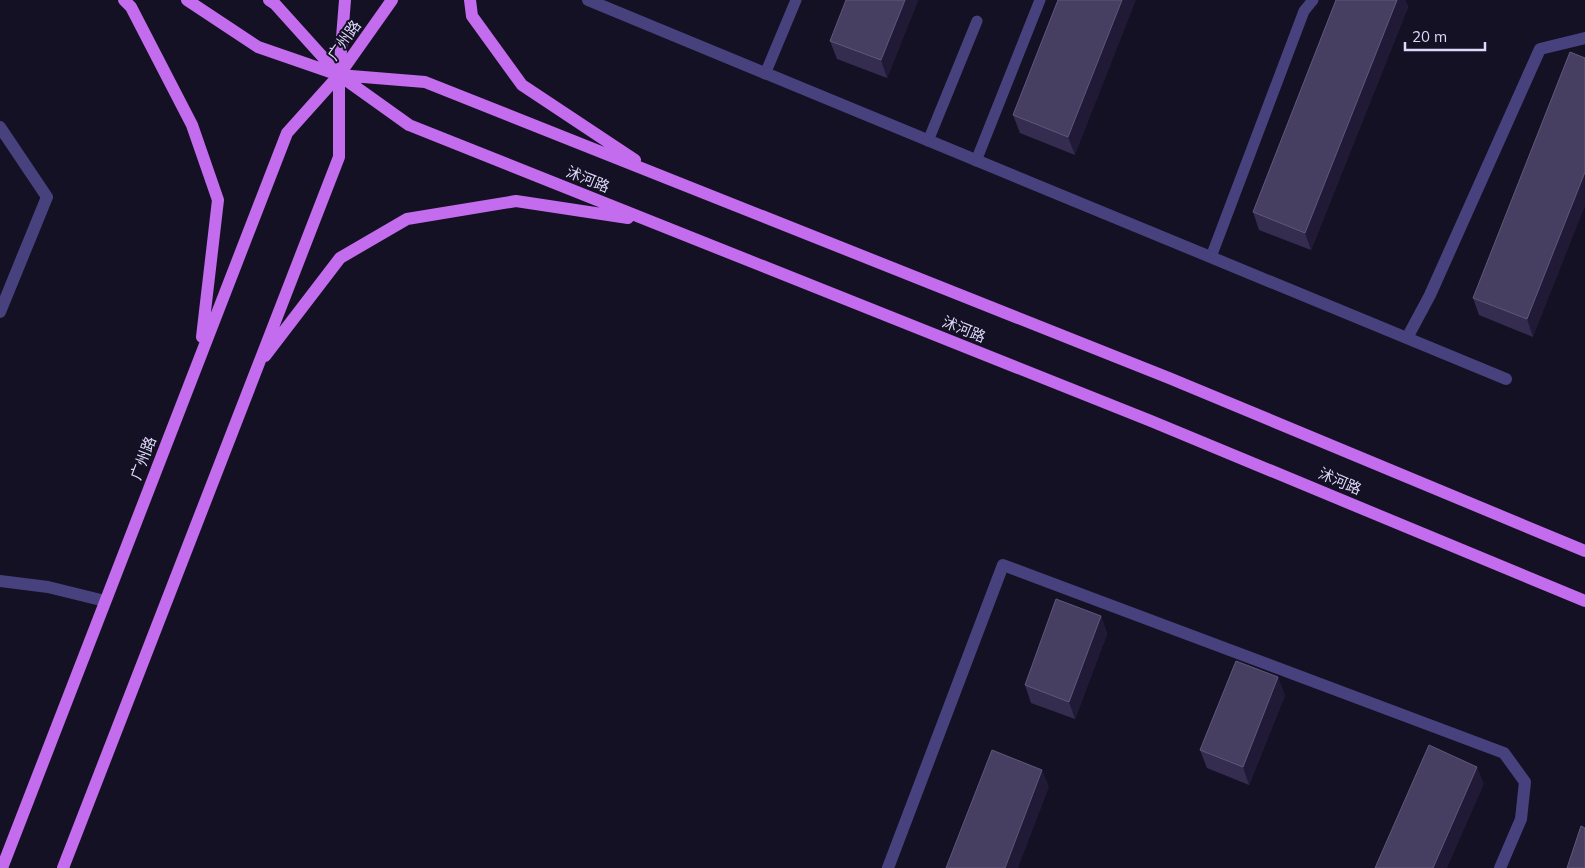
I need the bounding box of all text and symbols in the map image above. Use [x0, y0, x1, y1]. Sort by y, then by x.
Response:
street label: 广州路 [323, 16, 365, 64]
scale bar [1405, 20, 1485, 52]
text: 20 m [1412, 27, 1447, 46]
street label: 沭河路 [564, 162, 612, 196]
street label: 沭河路 [940, 312, 988, 346]
street label: 广州路 [126, 434, 160, 482]
street label: 沭河路 [1316, 463, 1364, 499]

